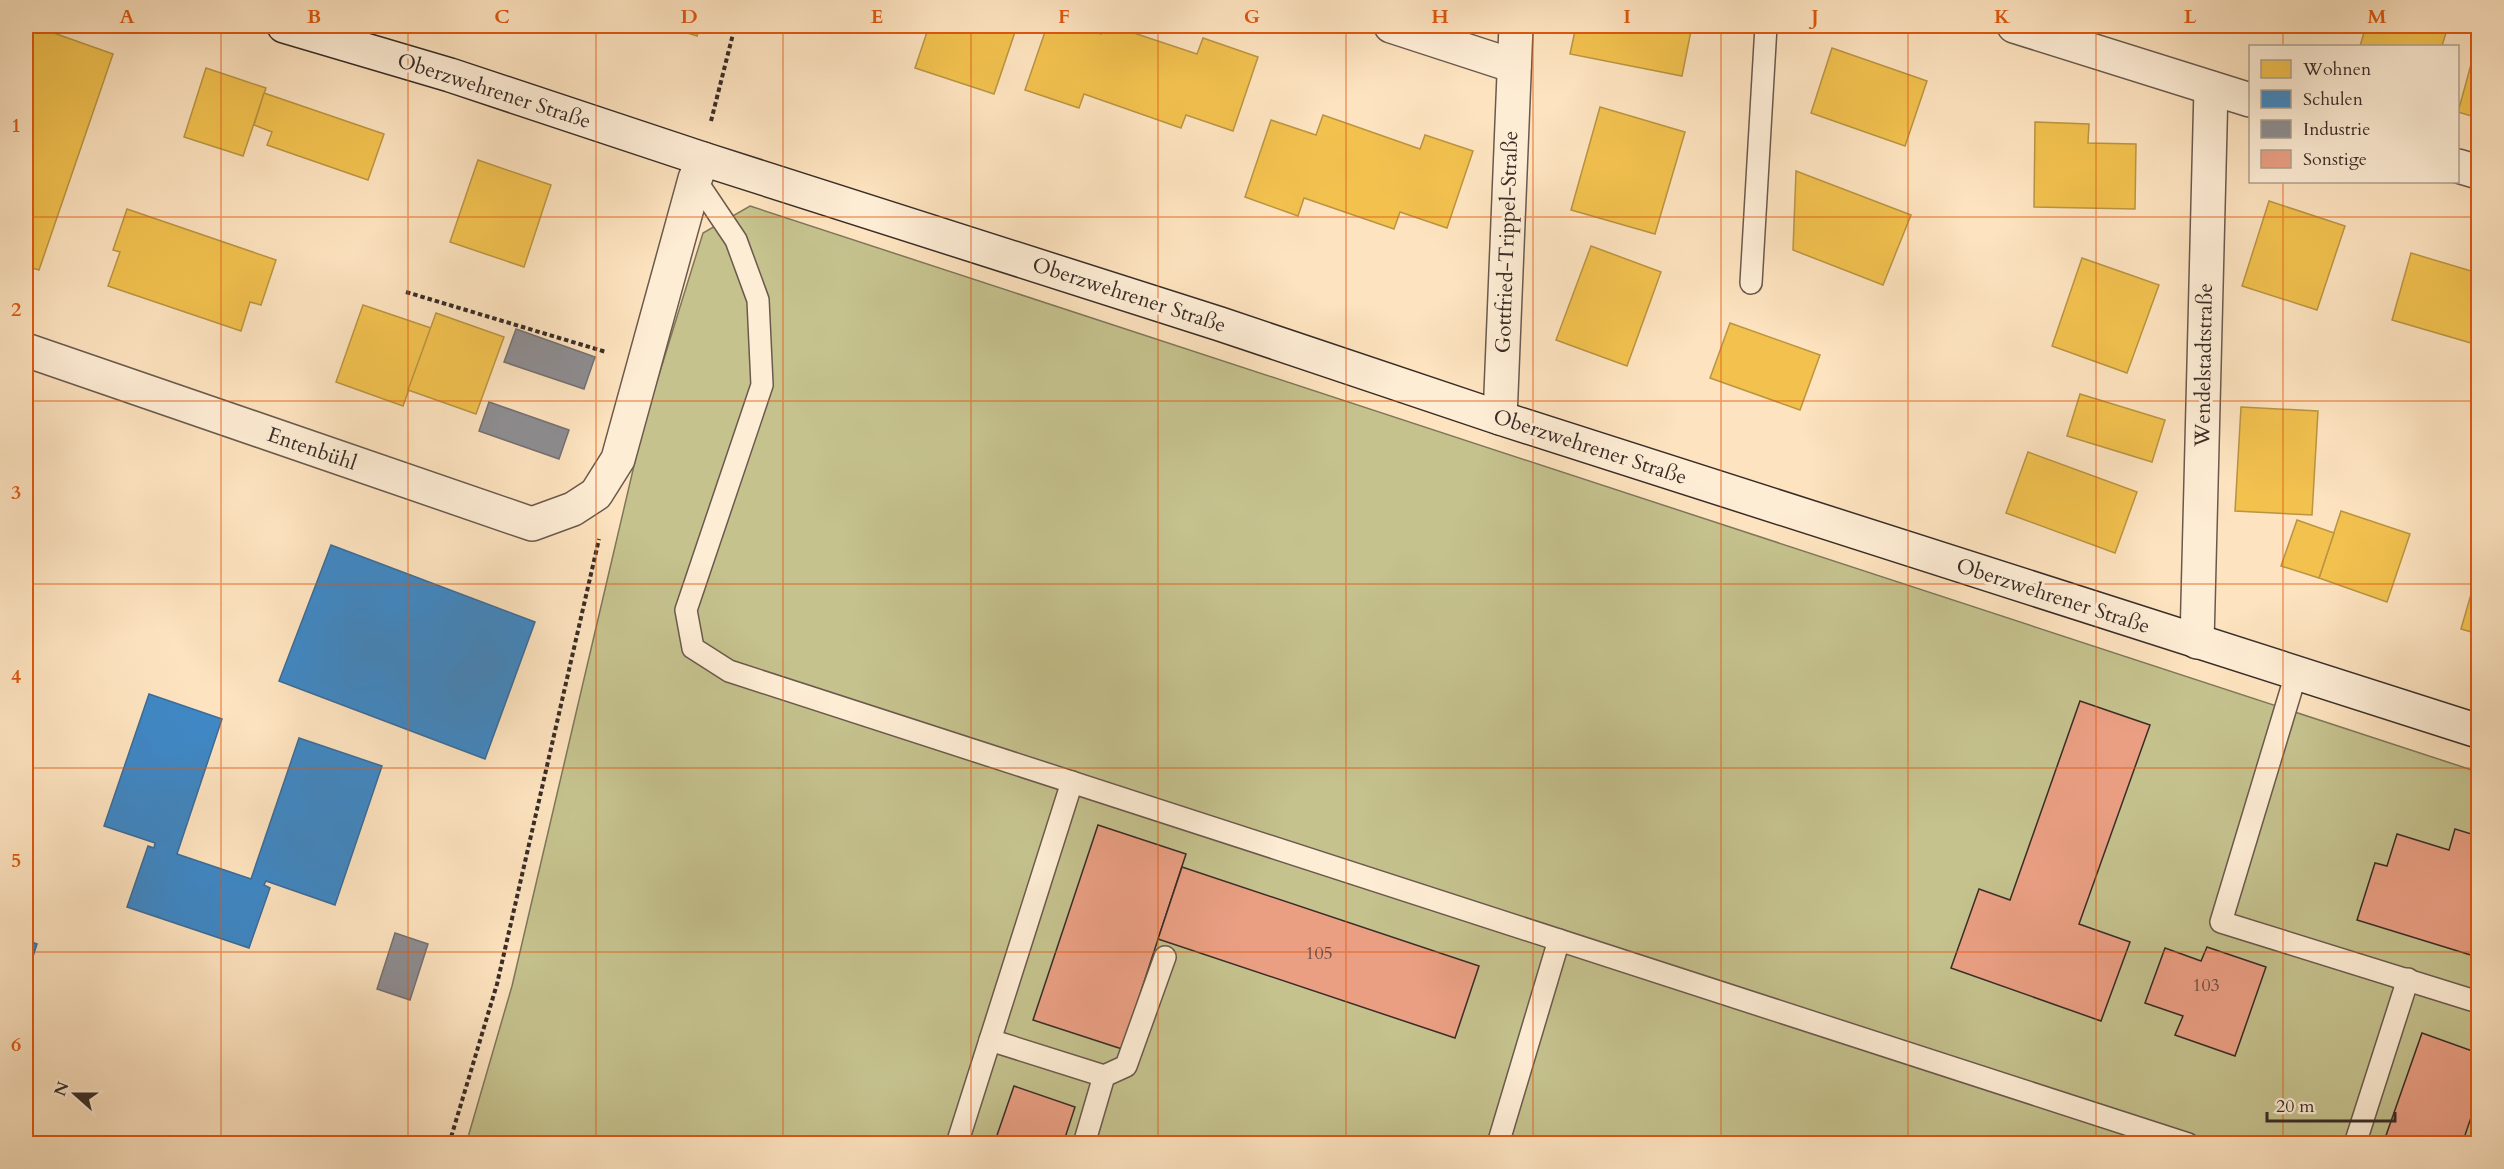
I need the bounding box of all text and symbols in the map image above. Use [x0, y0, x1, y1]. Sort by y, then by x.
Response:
text: A [119, 3, 135, 30]
text: B [307, 3, 321, 30]
text: C [494, 3, 510, 30]
text: D [680, 3, 698, 30]
text: E [871, 3, 883, 30]
text: F [1058, 3, 1070, 30]
text: G [1244, 3, 1260, 30]
text: H [1431, 3, 1449, 30]
text: I [1623, 3, 1631, 30]
text: J [1808, 3, 1819, 30]
text: K [1994, 3, 2011, 30]
text: L [2184, 3, 2197, 30]
text: M [2367, 3, 2387, 30]
legend [2249, 45, 2459, 183]
street label: Oberzwehrener Straße [394, 46, 594, 136]
text: Wohnen [2302, 57, 2372, 82]
text: Schulen [2303, 87, 2364, 112]
text: 1 [11, 112, 21, 139]
text: Industrie [2303, 117, 2370, 142]
street label: Gottfried-Trippel-Straße [1489, 130, 1525, 354]
text: Sonstige [2303, 147, 2367, 172]
street label: Oberzwehrener Straße [1029, 250, 1229, 340]
street label: Wendelstadtstraße [2188, 283, 2220, 448]
text: 2 [11, 296, 21, 323]
street label: Oberzwehrener Straße [1490, 402, 1690, 492]
street label: Entenbühl [263, 420, 361, 478]
text: 3 [11, 479, 21, 506]
street label: Oberzwehrener Straße [1953, 551, 2153, 641]
text: 4 [11, 663, 21, 690]
text: 5 [11, 847, 21, 874]
house number: 105 [1305, 941, 1333, 966]
house number: 103 [2192, 973, 2220, 998]
text: 6 [11, 1031, 21, 1058]
north arrow [45, 1064, 105, 1124]
text: N [49, 1078, 75, 1099]
scale bar [2267, 1085, 2394, 1123]
text: 20 m [2276, 1094, 2315, 1119]

